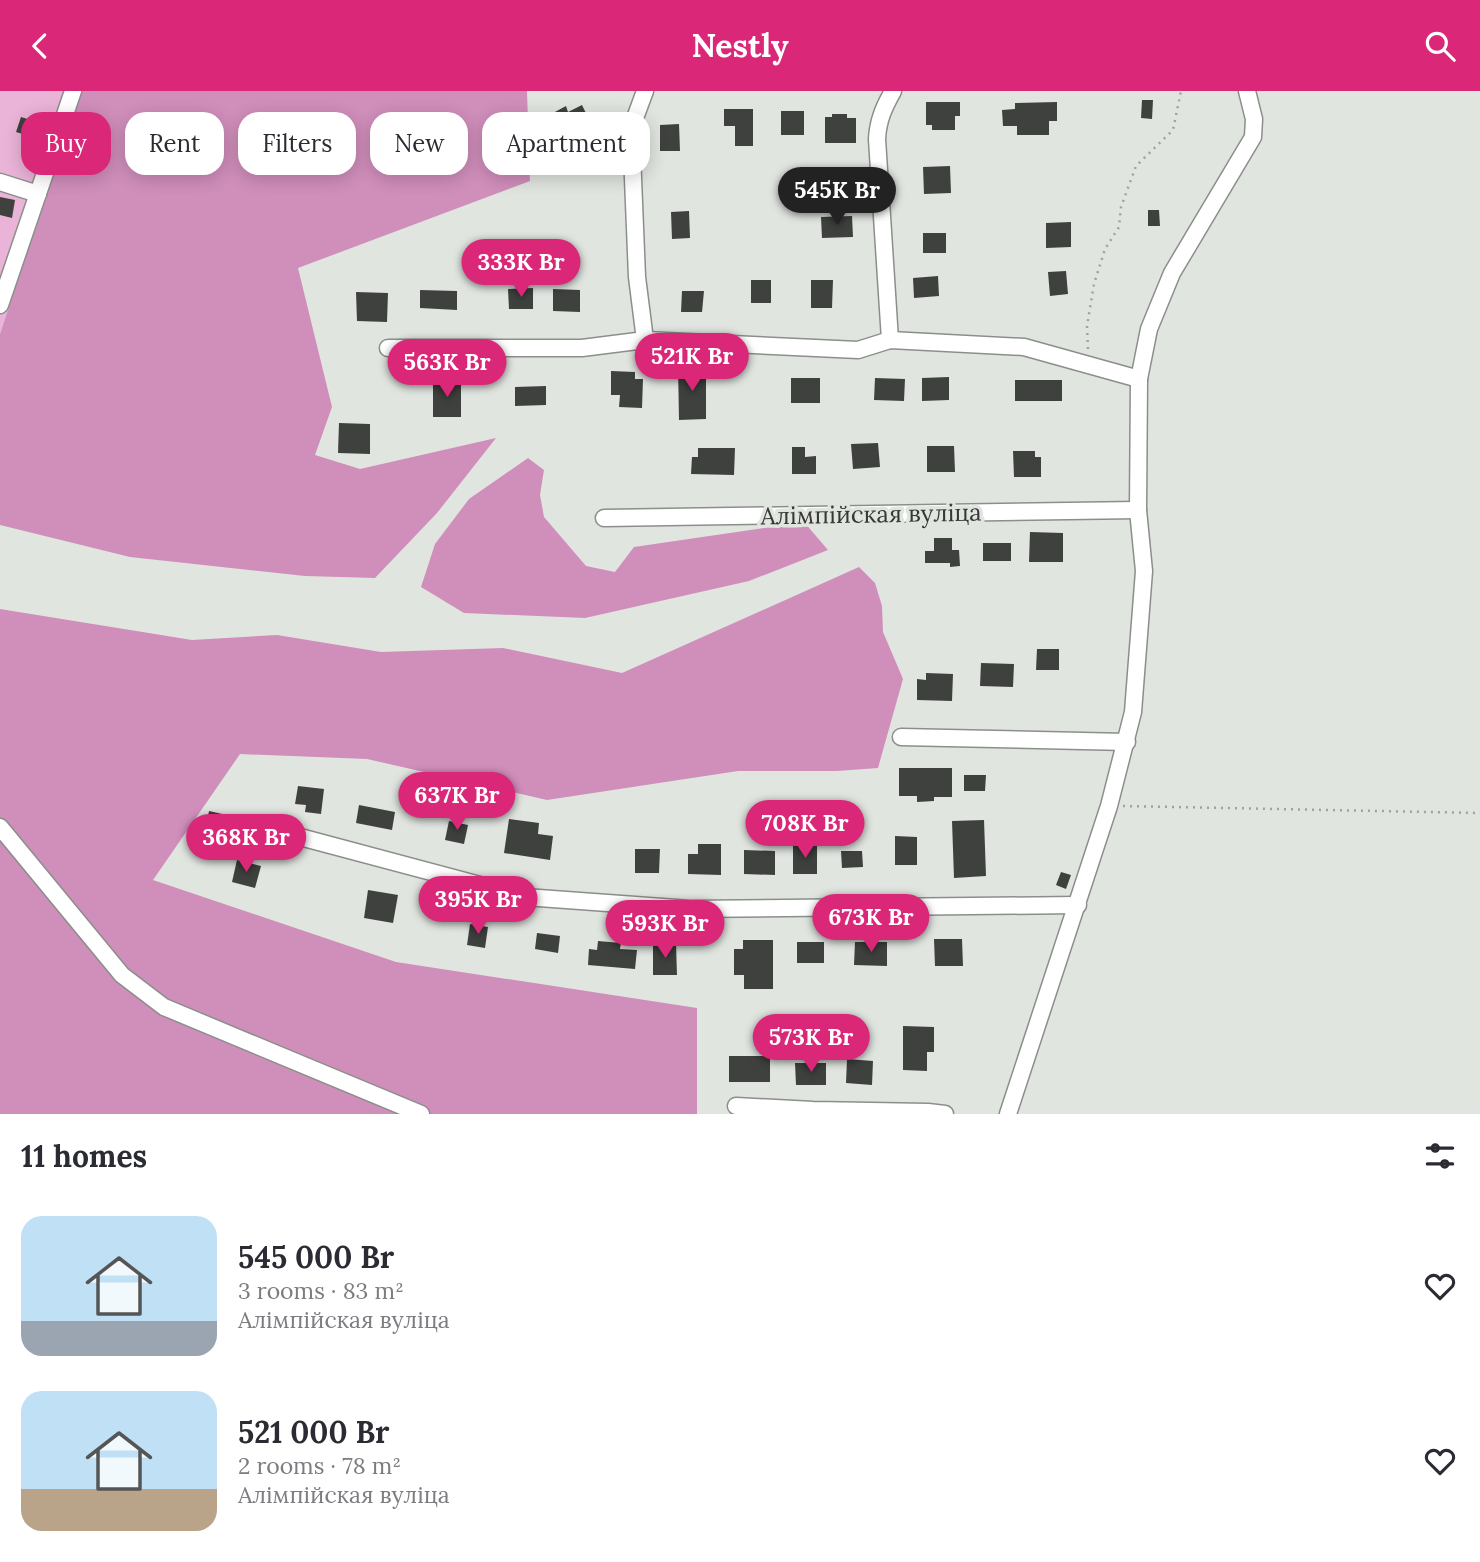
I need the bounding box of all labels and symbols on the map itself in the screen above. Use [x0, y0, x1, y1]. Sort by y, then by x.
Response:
pin: 545K Br [772, 167, 902, 227]
pin: 333K Br [456, 239, 586, 299]
pin: 521K Br [627, 334, 757, 393]
pin: 563K Br [382, 339, 512, 399]
street label: Алімпійская вуліца [759, 497, 982, 531]
pin: 637K Br [392, 773, 522, 832]
pin: 708K Br [740, 801, 870, 860]
pin: 368K Br [181, 815, 311, 874]
pin: 395K Br [413, 877, 543, 936]
pin: 673K Br [806, 895, 936, 954]
pin: 593K Br [600, 901, 730, 960]
pin: 573K Br [746, 1014, 876, 1074]

